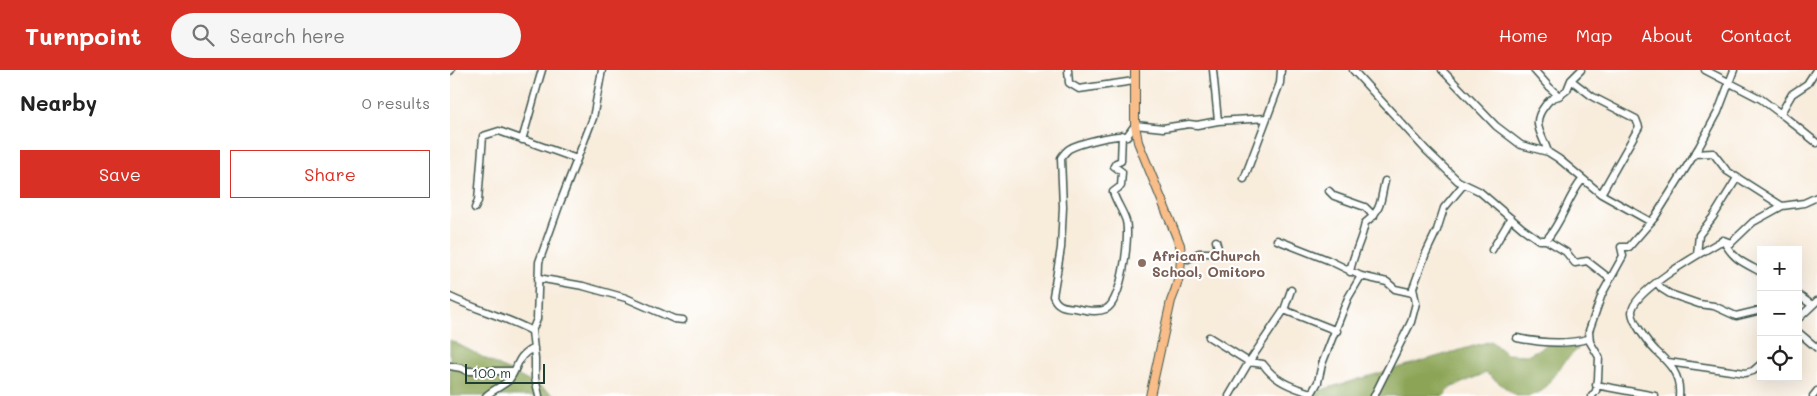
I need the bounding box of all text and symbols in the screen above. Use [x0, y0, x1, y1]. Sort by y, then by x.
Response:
search box [171, 13, 521, 58]
text: Turnpoint [25, 20, 141, 51]
icon: search [189, 21, 217, 49]
text: Search here [229, 23, 345, 48]
text: Home [1499, 23, 1548, 47]
text: Map [1576, 23, 1612, 47]
text: About [1640, 23, 1693, 47]
text: Contact [1721, 23, 1792, 47]
text: Nearby [20, 89, 97, 116]
text: 0 results [362, 92, 430, 113]
button: Save [20, 150, 220, 198]
button: Share [230, 150, 430, 198]
place label: African Church School, Omitoro [1152, 246, 1266, 281]
map controls [1757, 246, 1802, 381]
button: + [1757, 246, 1802, 291]
marker: African Church School, Omitoro [1136, 257, 1148, 269]
button: − [1757, 291, 1802, 336]
button: locate [1757, 336, 1802, 381]
scale bar [465, 361, 545, 384]
text: 100 m [472, 363, 511, 382]

